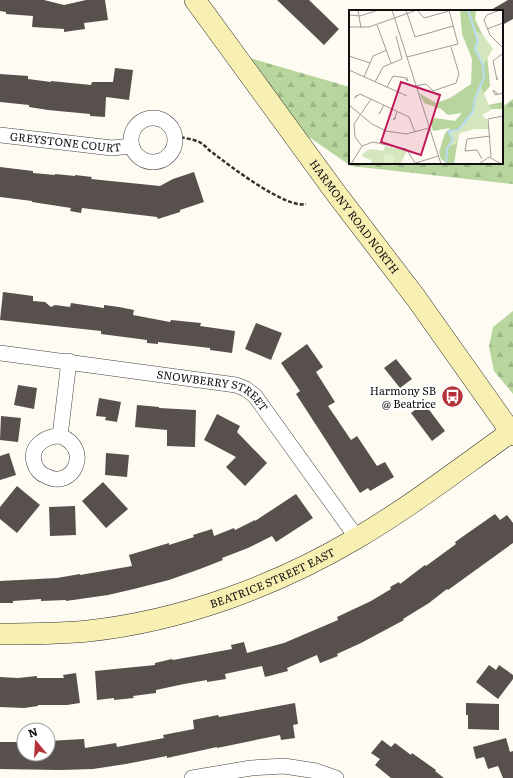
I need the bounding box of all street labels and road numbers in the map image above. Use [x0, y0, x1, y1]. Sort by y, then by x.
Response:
street label: GREYSTONE COURT [9, 127, 122, 155]
street label: HARMONY ROAD NORTH [307, 156, 404, 277]
street label: SNOWBERRY STREET [156, 365, 272, 414]
street label: BEATRICE STREET EAST [208, 543, 337, 611]

